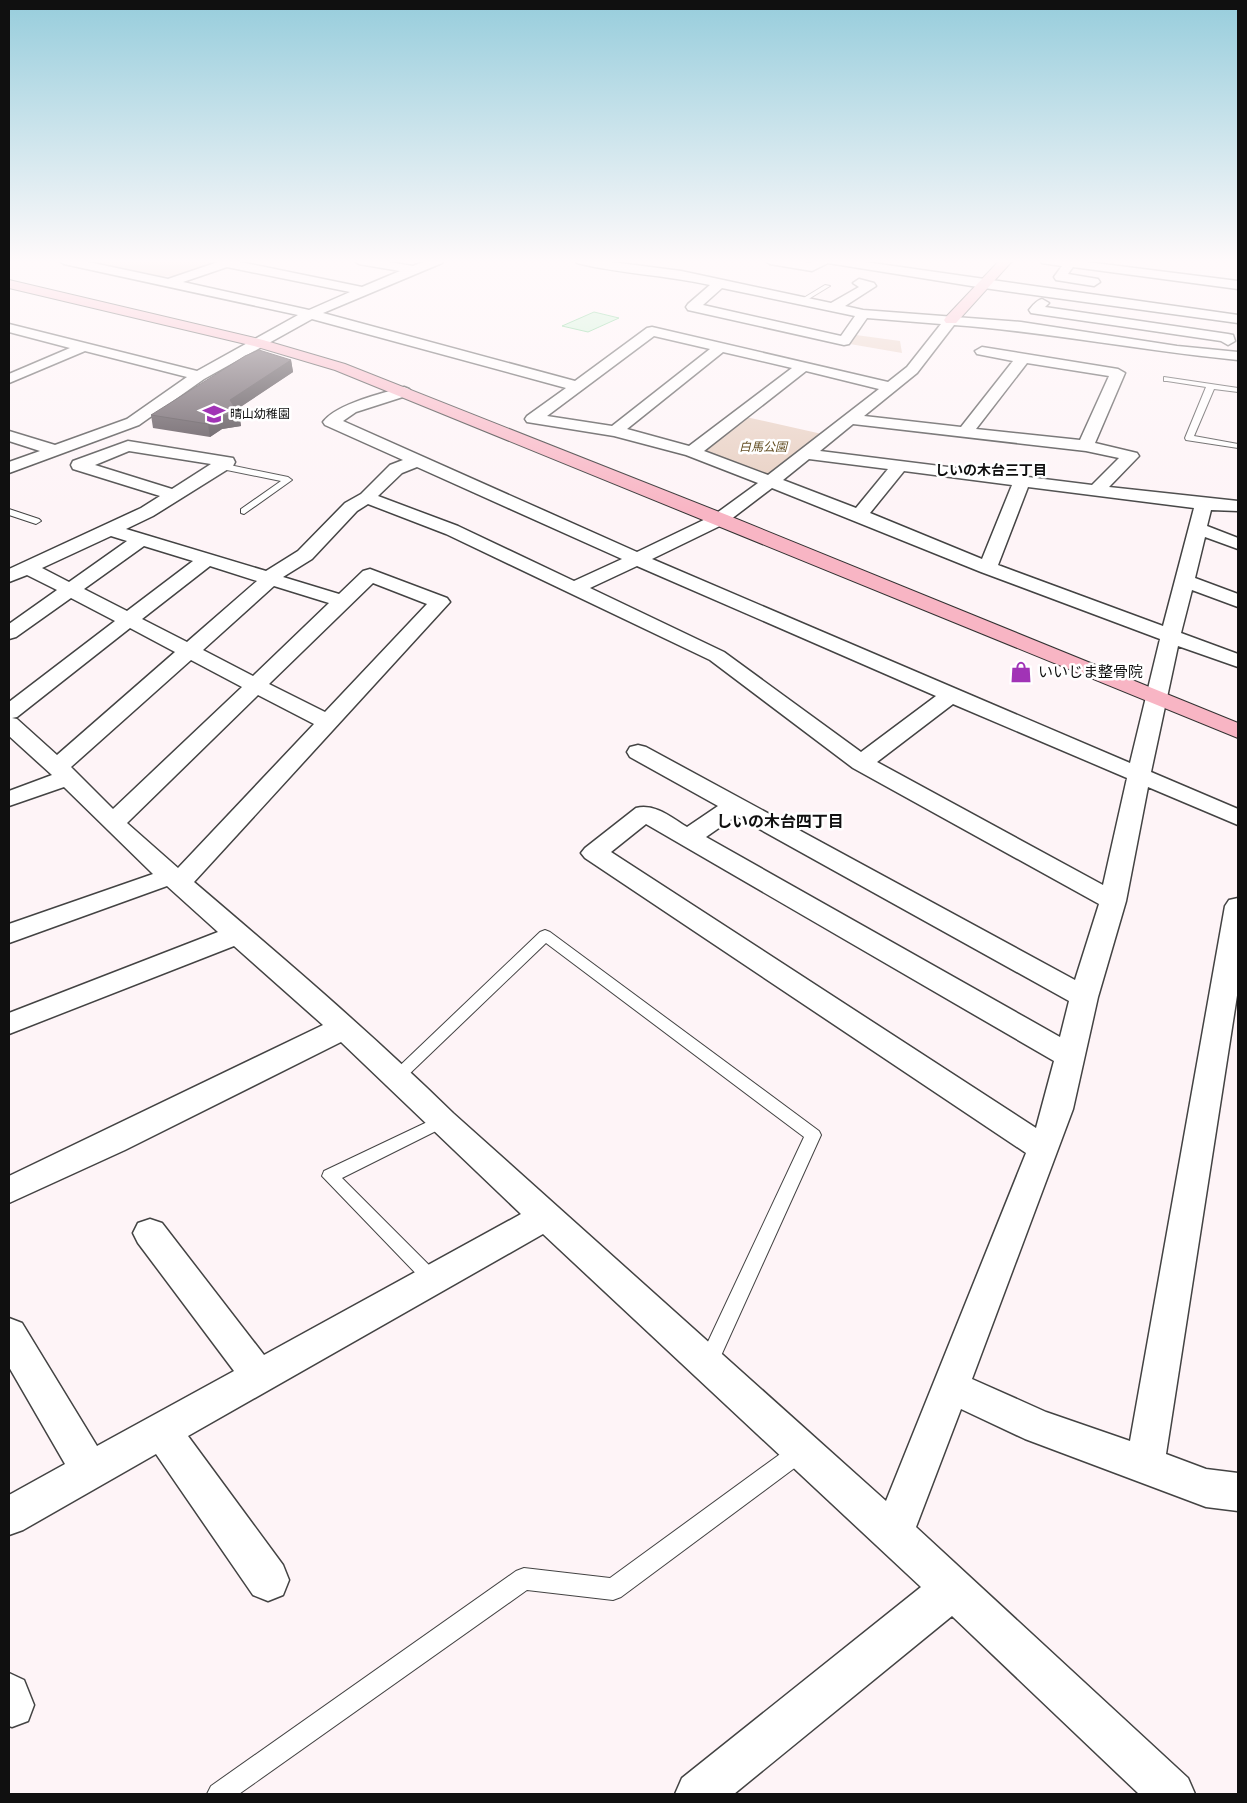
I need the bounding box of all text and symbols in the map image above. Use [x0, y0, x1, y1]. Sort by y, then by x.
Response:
school or university icon: 晴山幼稚園 [201, 401, 227, 427]
place label: 晴山幼稚園 [230, 405, 290, 421]
park label: 白馬公園 [739, 438, 789, 454]
district label: しいの木台三丁目 [935, 460, 1047, 479]
shop icon: いいじま整骨院 [1008, 659, 1034, 685]
place label: いいじま整骨院 [1038, 661, 1143, 681]
district label: しいの木台四丁目 [716, 810, 844, 831]

